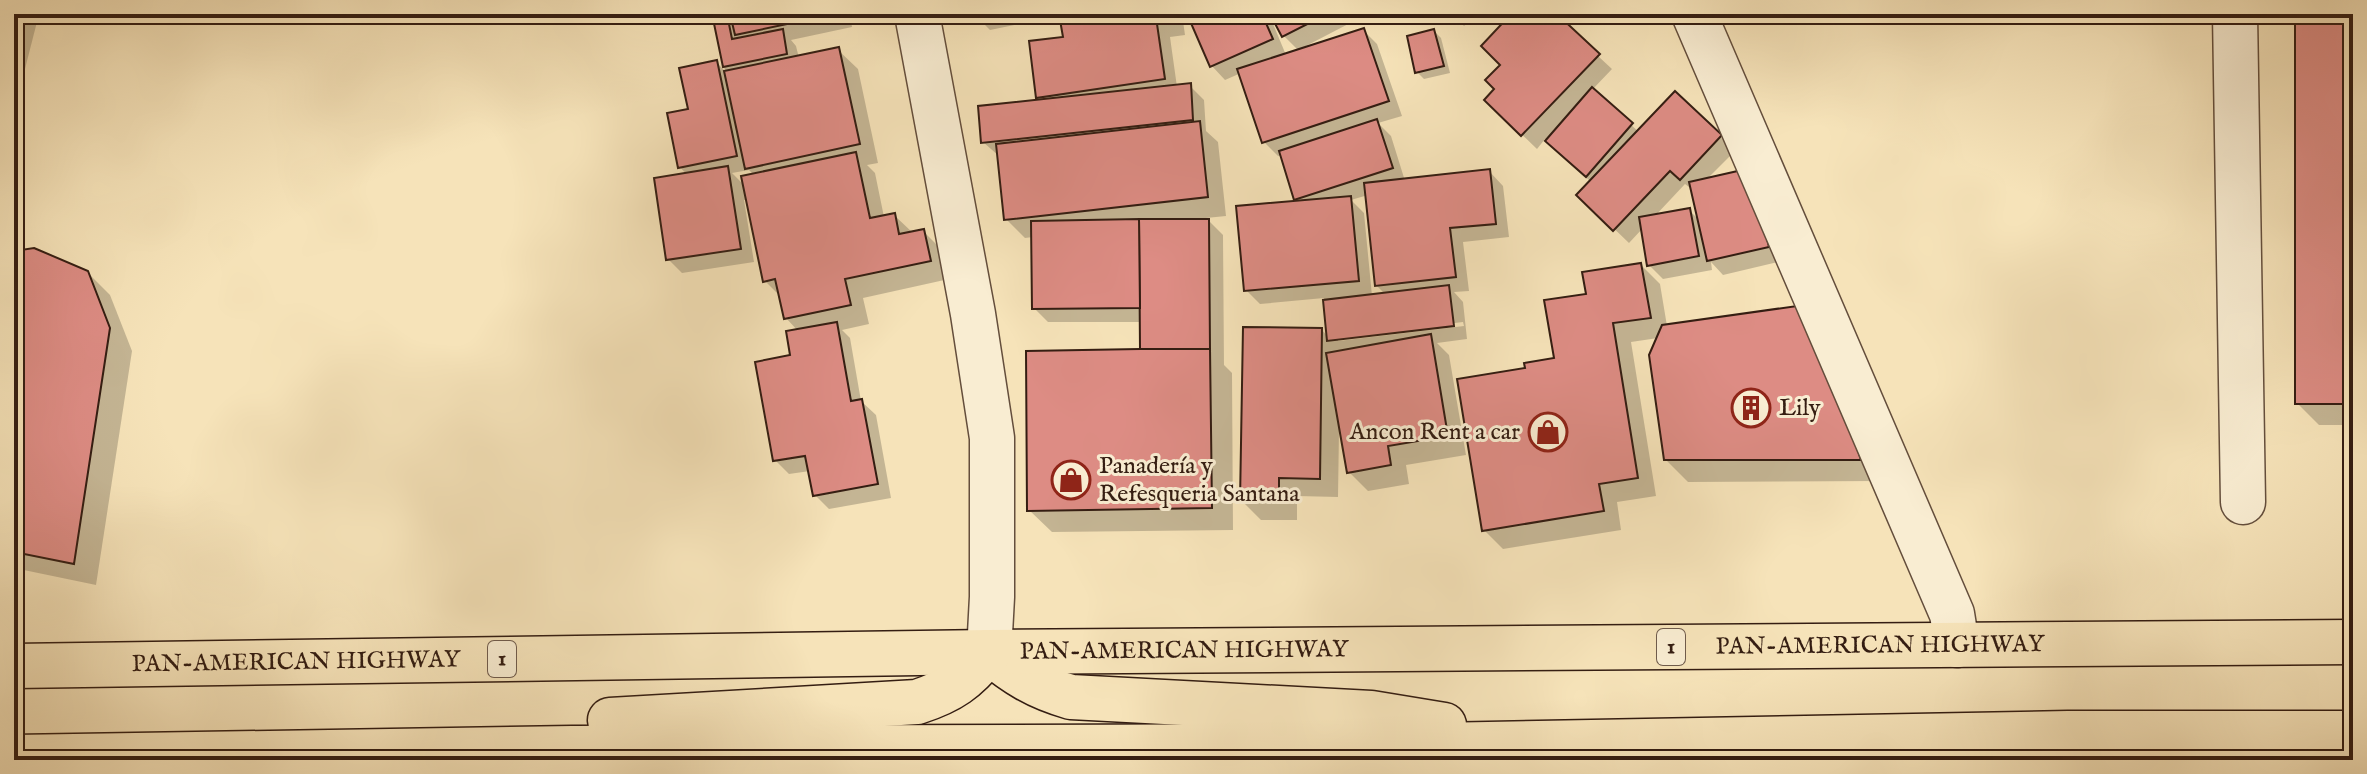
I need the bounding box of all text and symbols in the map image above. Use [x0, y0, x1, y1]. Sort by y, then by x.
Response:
building icon: Lily [1730, 387, 1772, 429]
place label: Lily [1779, 393, 1821, 424]
shop icon: Ancon Rent a car [1527, 411, 1569, 453]
place label: Ancon Rent a car [1348, 417, 1520, 448]
place label: Panadería y Refesqueria Santana [1099, 451, 1300, 510]
shop icon: Panadería y Refesqueria Santana [1050, 459, 1092, 501]
road number: 1 [1657, 629, 1685, 665]
street label: PAN-AMERICAN HIGHWAY [1715, 629, 2046, 662]
street label: PAN-AMERICAN HIGHWAY [1019, 634, 1350, 667]
road number: 1 [488, 641, 516, 677]
street label: PAN-AMERICAN HIGHWAY [131, 644, 462, 680]

